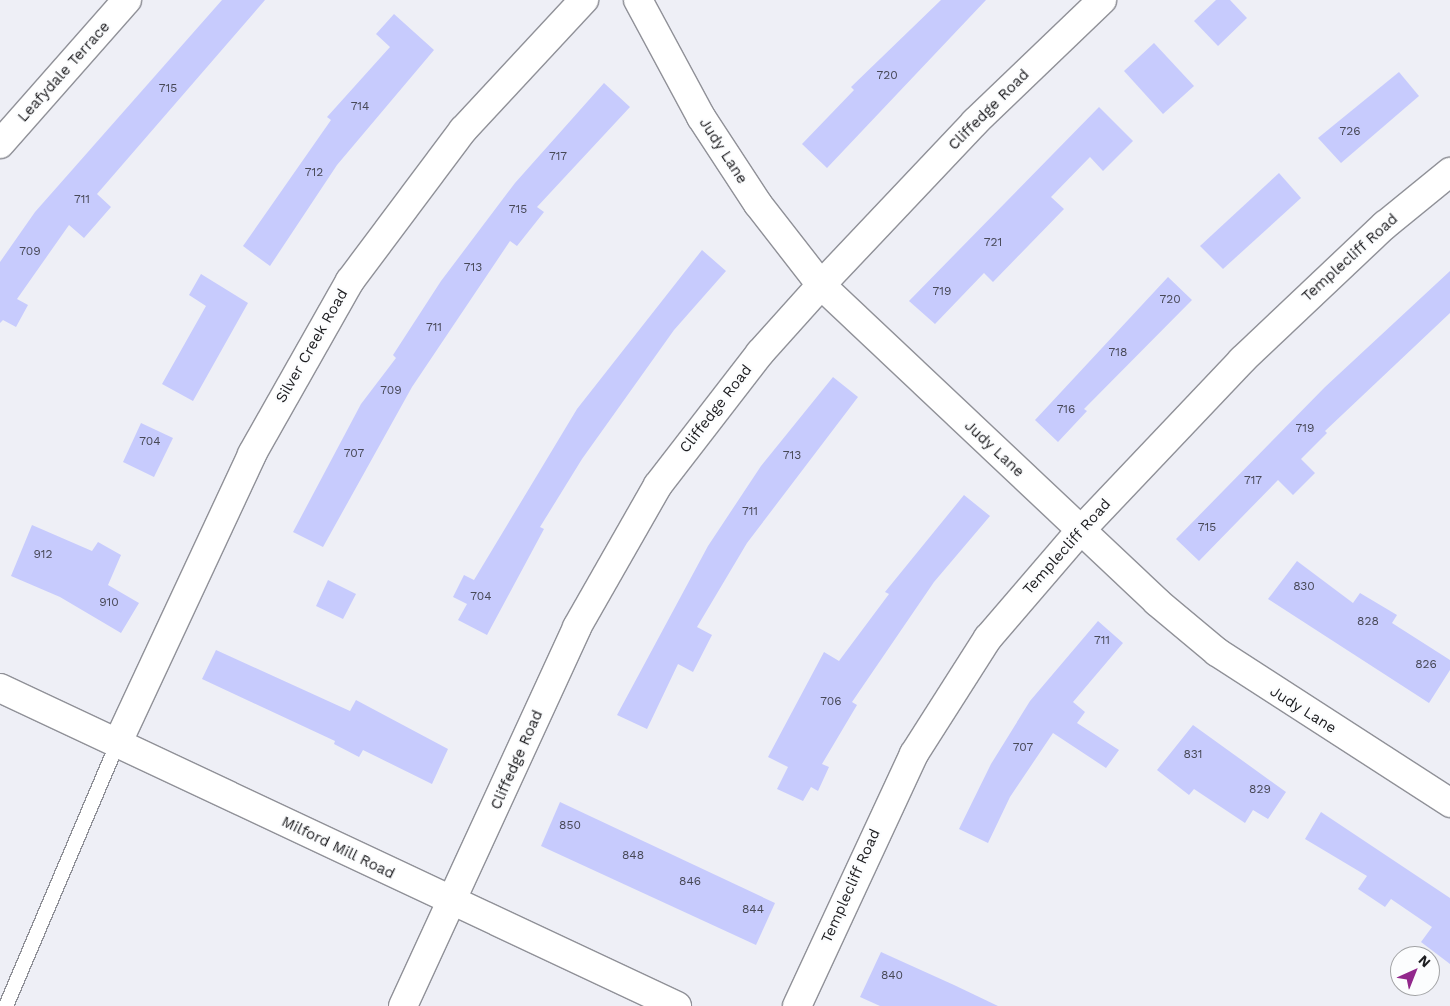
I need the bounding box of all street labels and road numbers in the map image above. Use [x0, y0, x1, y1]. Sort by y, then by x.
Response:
street label: Leafydale Terrace [14, 18, 114, 126]
street label: Cliffedge Road [945, 66, 1033, 154]
street label: Judy Lane [695, 115, 751, 187]
street label: Templecliff Road [1298, 210, 1402, 306]
street label: Silver Creek Road [272, 286, 352, 406]
street label: Cliffedge Road [676, 361, 756, 457]
street label: Judy Lane [960, 417, 1028, 481]
street label: Templecliff Road [1019, 495, 1115, 599]
street label: Judy Lane [1266, 682, 1340, 738]
street label: Cliffedge Road [487, 708, 547, 812]
street label: Milford Mill Road [278, 813, 398, 883]
street label: Templecliff Road [818, 826, 884, 946]

